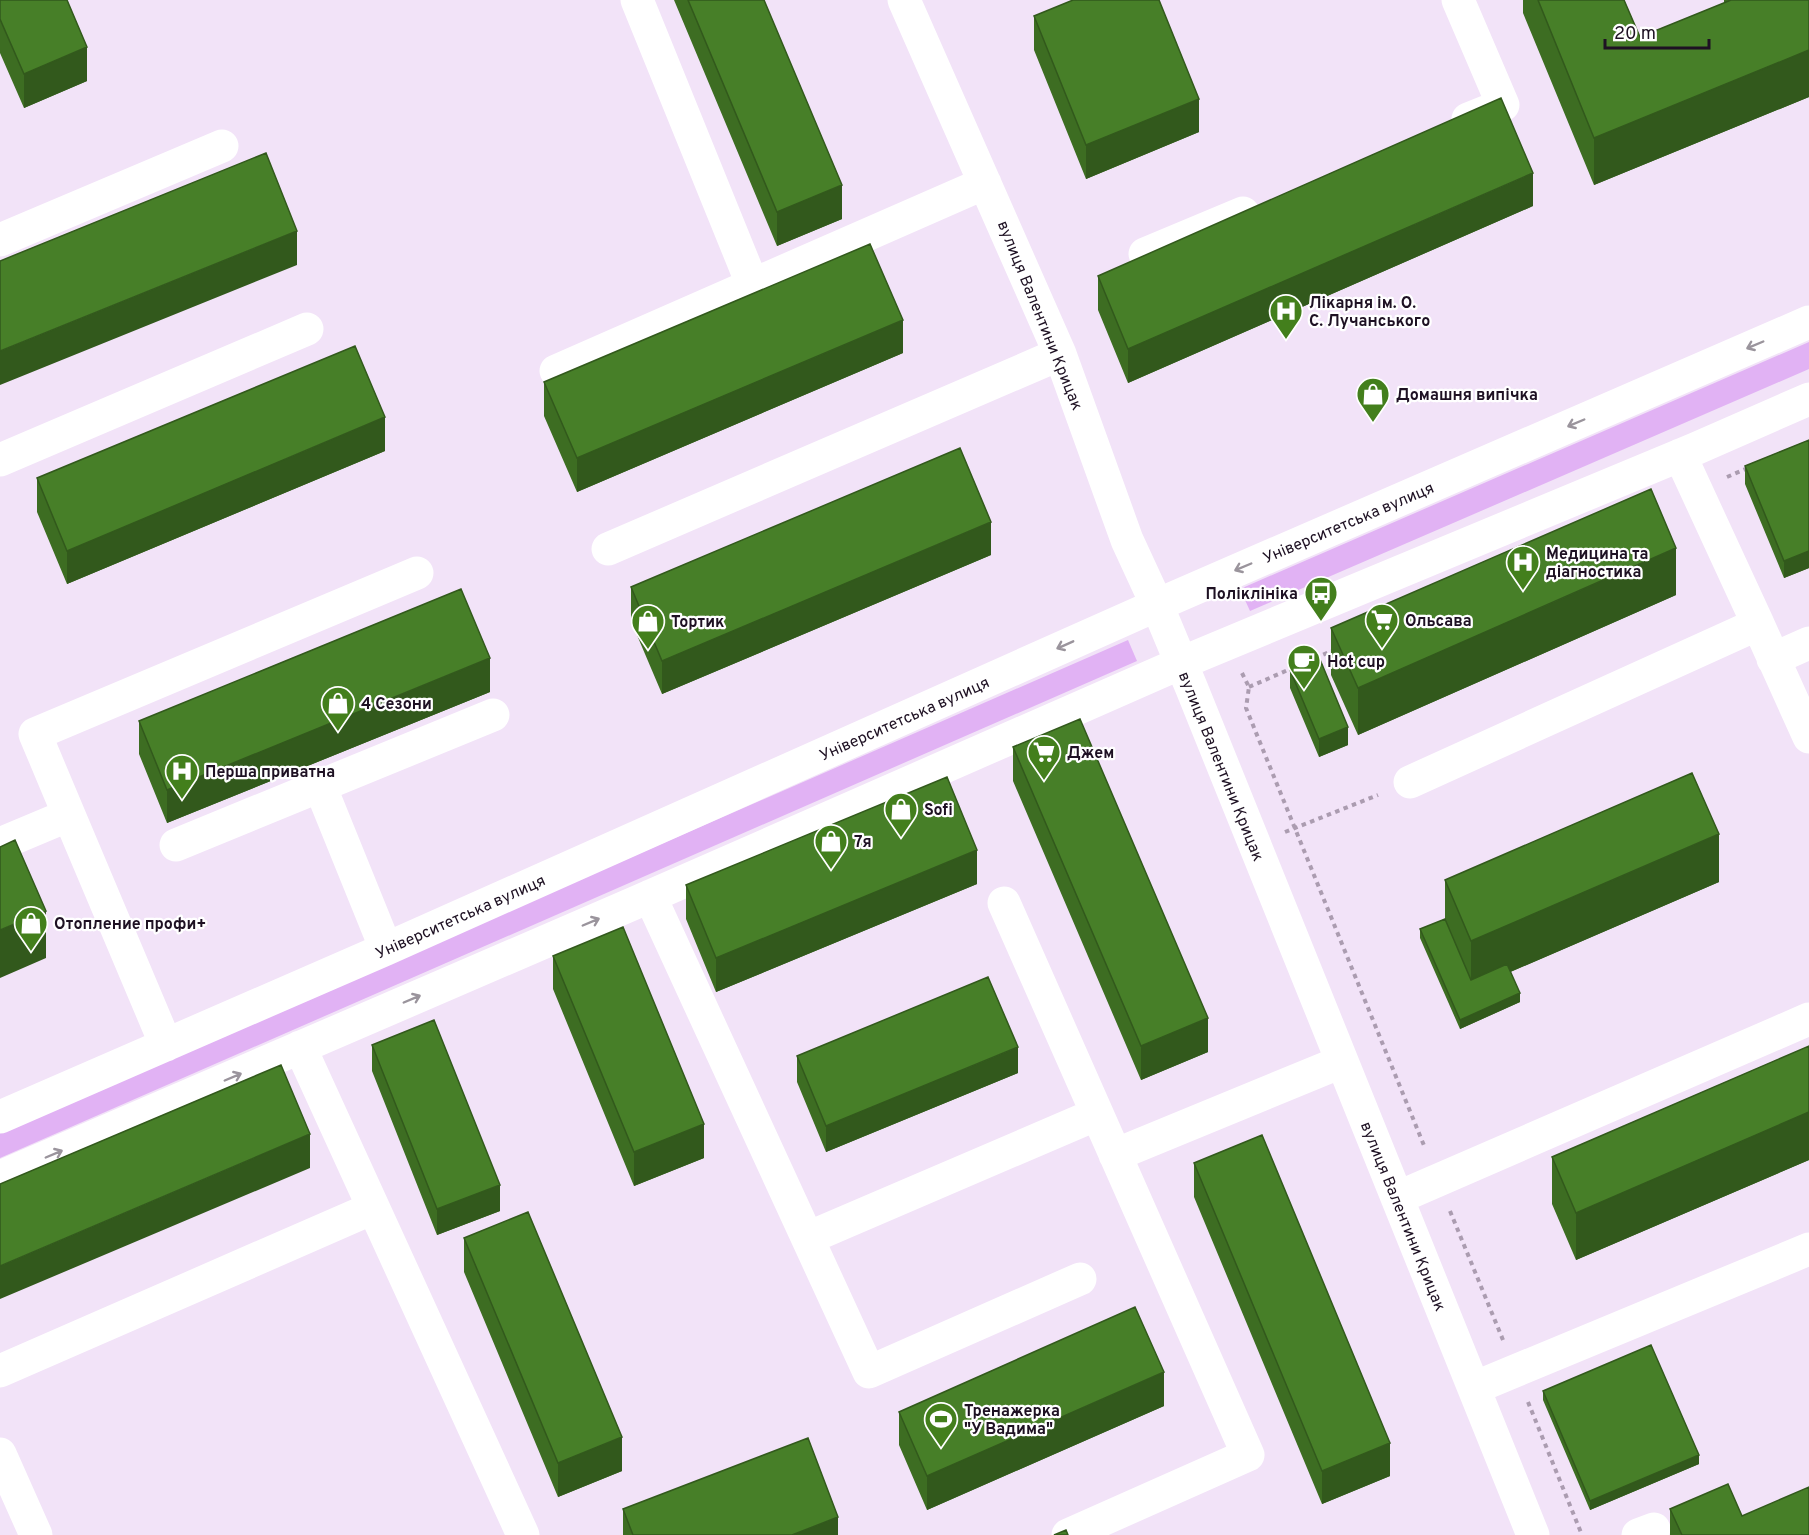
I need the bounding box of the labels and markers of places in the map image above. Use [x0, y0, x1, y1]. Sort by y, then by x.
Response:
hospital icon: Лікарня ім. О. С. Лучанського [1268, 293, 1304, 340]
place label: Лікарня ім. О. С. Лучанського [1309, 294, 1430, 332]
shop icon: Домашня випічка [1355, 376, 1391, 423]
place label: Домашня випічка [1396, 386, 1538, 406]
hospital icon: Медицина та діагностика [1505, 544, 1541, 591]
place label: Медицина та діагностика [1546, 545, 1649, 583]
bus stop icon: Поліклініка [1303, 575, 1339, 622]
place label: Поліклініка [1205, 585, 1298, 605]
supermarket icon: Ольсава [1364, 602, 1400, 649]
shop icon: Тортик [630, 603, 666, 650]
place label: Ольсава [1405, 612, 1472, 632]
place label: Тортик [671, 613, 725, 633]
cafe icon: Hot cup [1286, 643, 1322, 690]
place label: Hot cup [1327, 653, 1385, 673]
shop icon: 4 Сезони [320, 685, 356, 732]
place label: 4 Сезони [361, 695, 432, 715]
supermarket icon: Джем [1026, 734, 1062, 781]
place label: Джем [1067, 744, 1114, 764]
hospital icon: Перша приватна [164, 753, 200, 800]
place label: Перша приватна [205, 763, 335, 783]
shop icon: Sofi [883, 791, 919, 838]
place label: Sofi [924, 801, 953, 821]
shop icon: 7я [813, 823, 849, 870]
place label: 7я [854, 833, 872, 853]
shop icon: Отопление профи+ [13, 905, 49, 952]
place label: Отопление профи+ [54, 915, 206, 935]
sports icon: Тренажерка "У Вадима" [923, 1401, 959, 1448]
place label: Тренажерка "У Вадима" [964, 1402, 1060, 1440]

